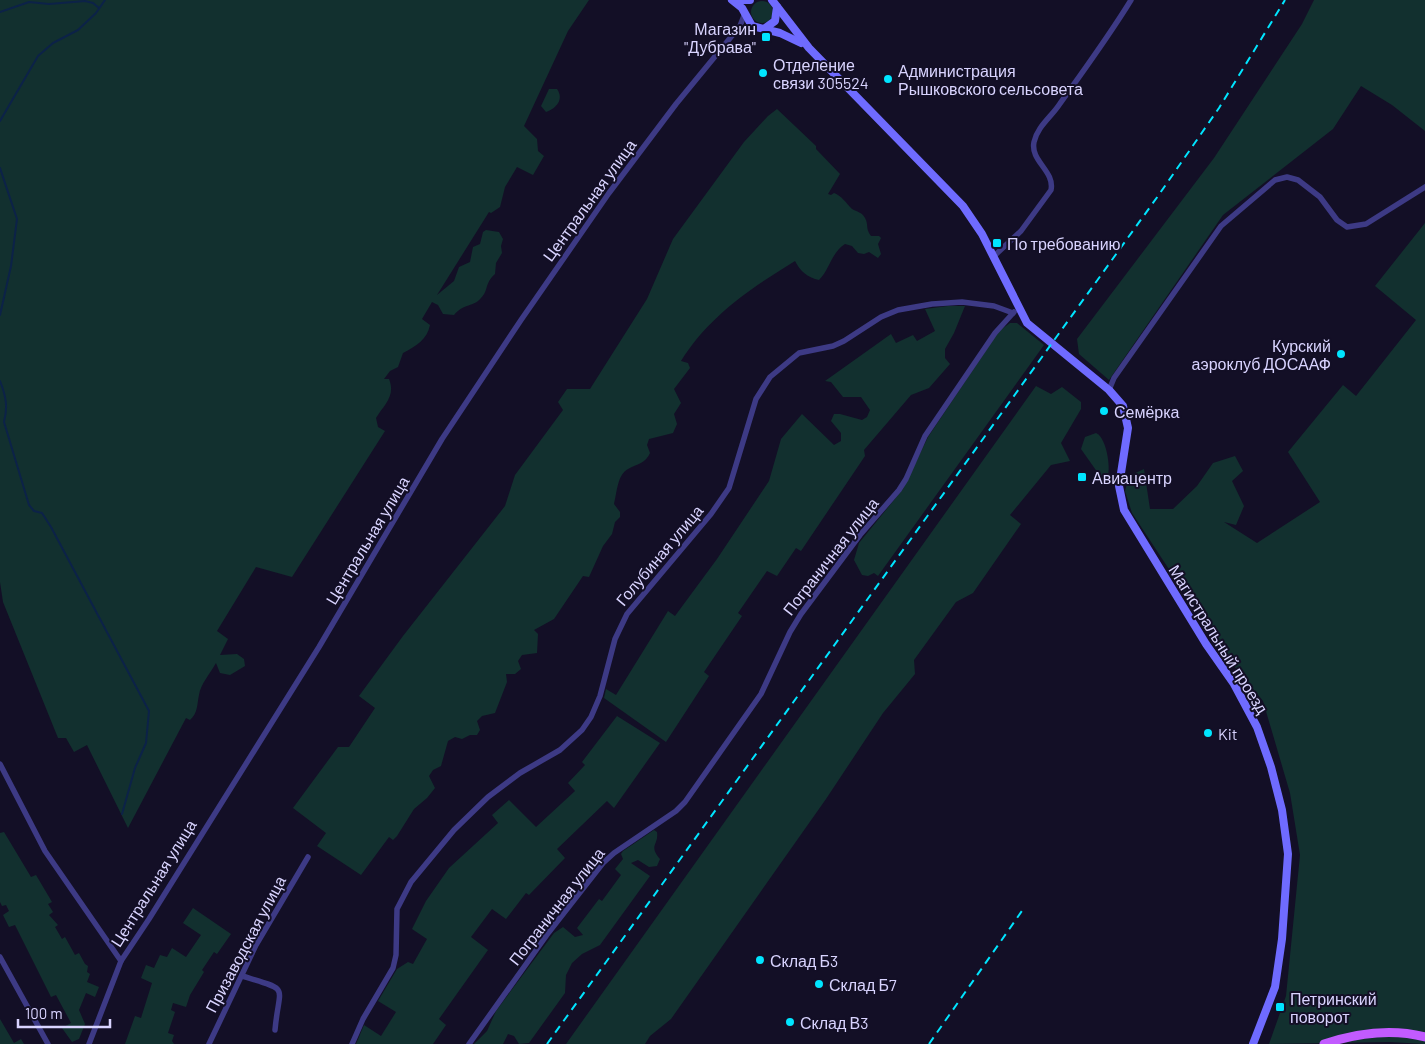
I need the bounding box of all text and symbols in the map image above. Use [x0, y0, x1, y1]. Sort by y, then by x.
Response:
place label: Магазин "Дубрава" [684, 19, 756, 56]
marker: Магазин "Дубрава" [760, 31, 772, 43]
place label: Отделение связи 305524 [773, 55, 869, 92]
place label: Администрация Рышковского сельсовета [898, 61, 1083, 98]
marker: Отделение связи 305524 [757, 67, 769, 79]
marker: Администрация Рышковского сельсовета [882, 73, 894, 85]
street label: Центральная улица [538, 135, 640, 265]
place label: По требованию [1007, 234, 1121, 253]
marker: По требованию [991, 237, 1003, 249]
place label: Курский аэроклуб ДОСААФ [1192, 336, 1331, 373]
marker: Курский аэроклуб ДОСААФ [1335, 348, 1347, 360]
place label: Семёрка [1114, 402, 1180, 421]
marker: Семёрка [1098, 405, 1110, 417]
place label: Авиацентр [1092, 468, 1172, 487]
marker: Авиацентр [1076, 471, 1088, 483]
street label: Центральная улица [321, 472, 413, 607]
street label: Пограничная улица [778, 493, 882, 618]
street label: Голубиная улица [611, 501, 707, 609]
street label: Магистральный проезд [1165, 561, 1273, 717]
place label: Kit [1218, 724, 1238, 743]
marker: Kit [1202, 727, 1214, 739]
street label: Центральная улица [106, 816, 200, 950]
street label: Пограничная улица [504, 843, 608, 968]
street label: Призаводская улица [201, 872, 289, 1016]
place label: Склад Б3 [770, 951, 838, 970]
marker: Склад Б3 [754, 954, 766, 966]
place label: Склад Б7 [829, 975, 897, 994]
marker: Склад Б7 [813, 978, 825, 990]
place label: Петринский поворот [1290, 989, 1377, 1026]
scale bar [18, 996, 110, 1028]
marker: Петринский поворот [1274, 1001, 1286, 1013]
text: 100 m [25, 1004, 63, 1022]
place label: Склад В3 [800, 1013, 868, 1032]
marker: Склад В3 [784, 1016, 796, 1028]

